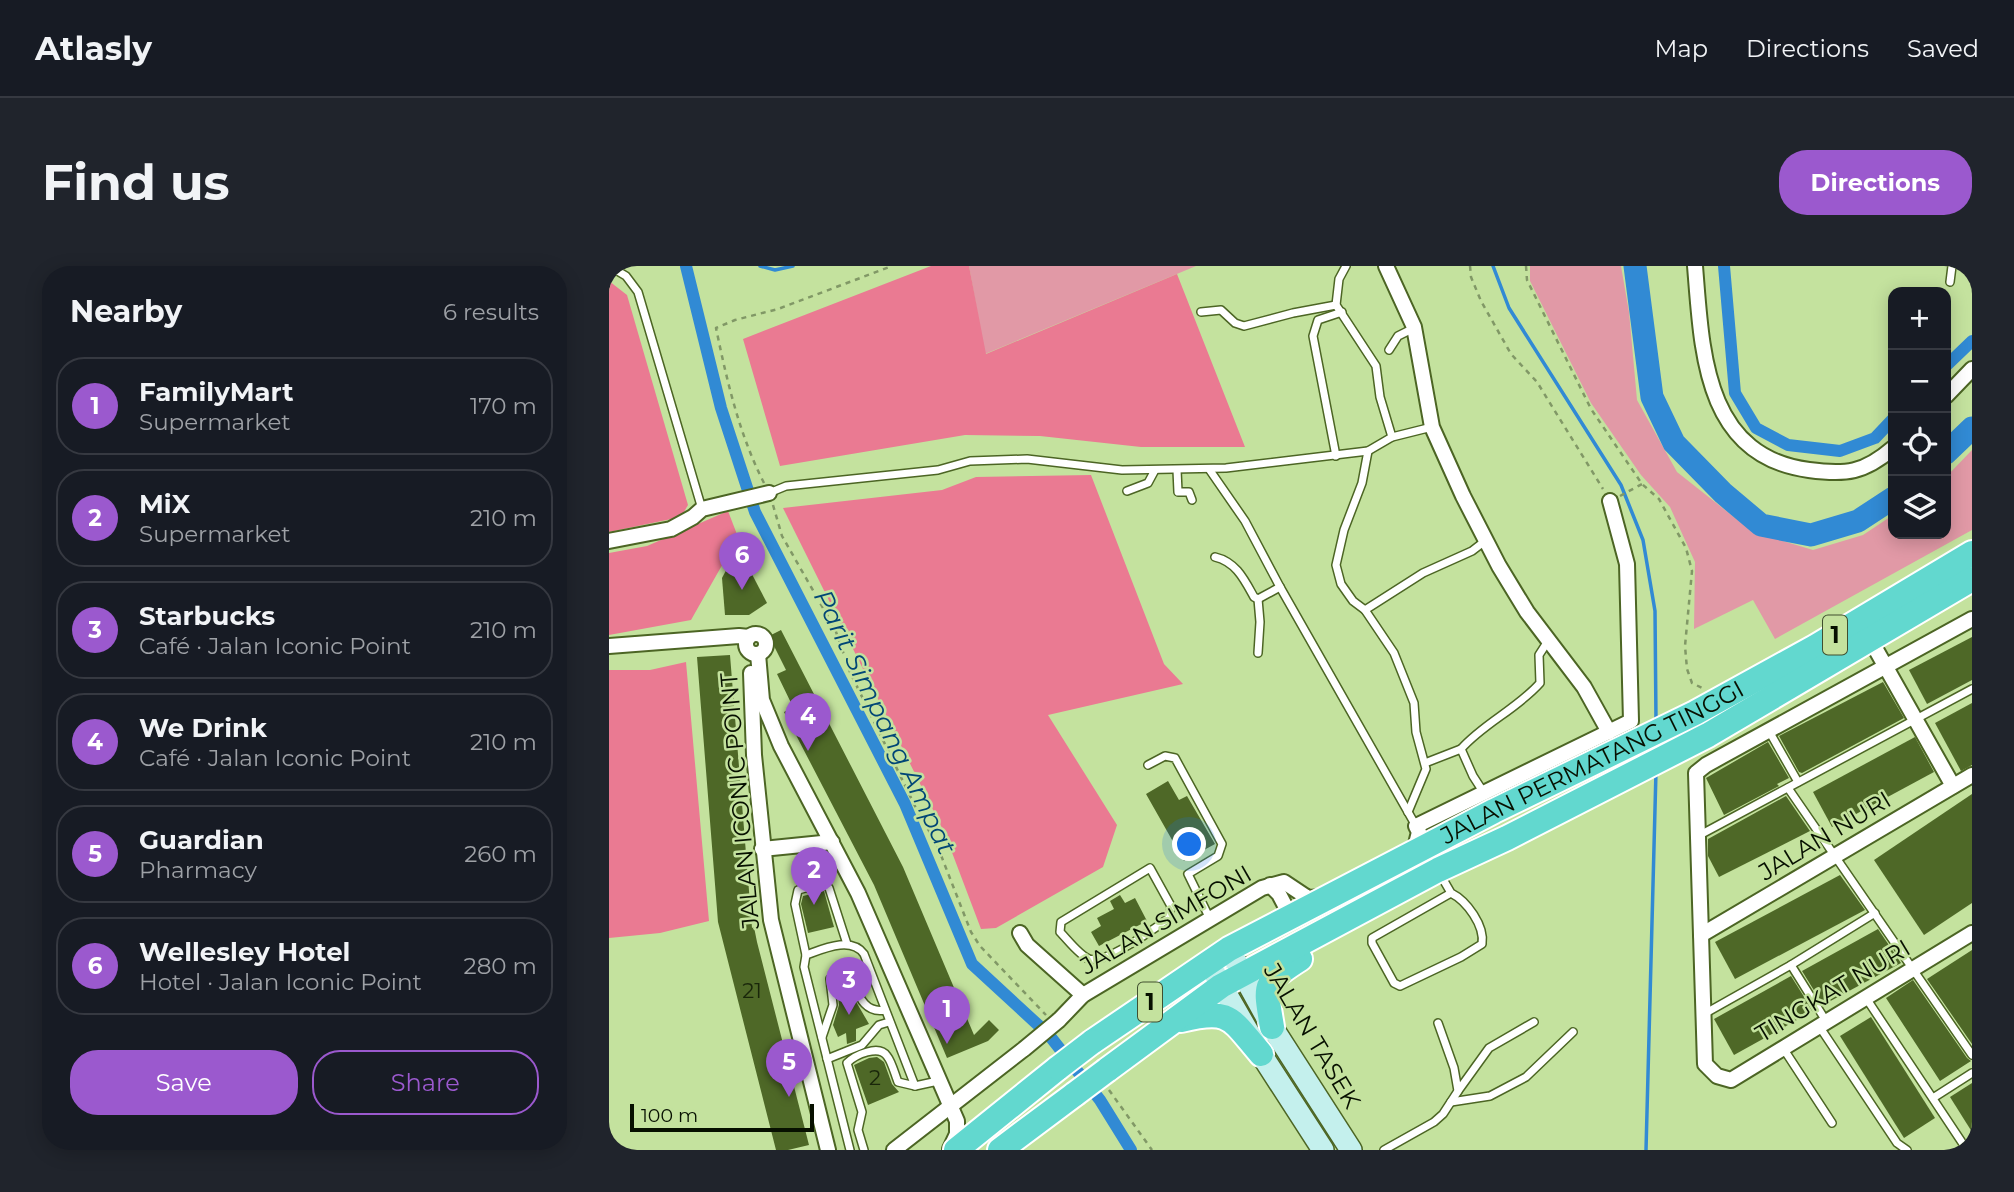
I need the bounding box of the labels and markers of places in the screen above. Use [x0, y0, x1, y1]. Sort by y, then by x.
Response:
pin: 6 [719, 532, 765, 590]
pin: 4 [785, 693, 831, 751]
pin: 2 [791, 847, 837, 905]
pin: 3 [826, 957, 872, 1015]
pin: 1 [924, 986, 970, 1044]
pin: 5 [766, 1039, 812, 1097]

